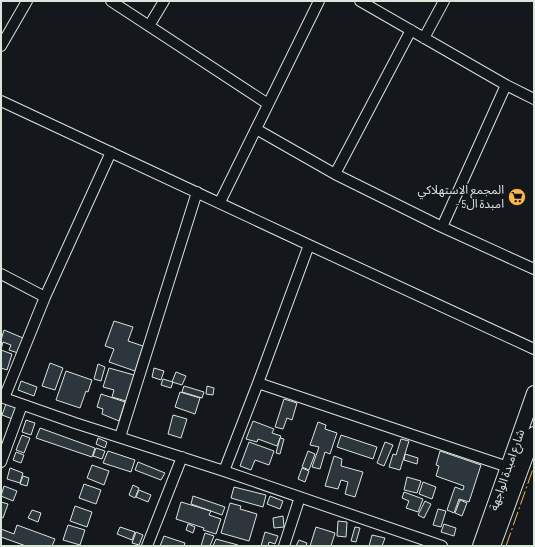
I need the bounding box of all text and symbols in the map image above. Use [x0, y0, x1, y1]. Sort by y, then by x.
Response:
place label: المجمع الاستهلاكي - امبدة ال5 [417, 183, 504, 212]
supermarket icon: المجمع الاستهلاكي - امبدة ال5 [507, 187, 527, 207]
street label: شارع امبدة الواجهة [487, 427, 529, 513]

